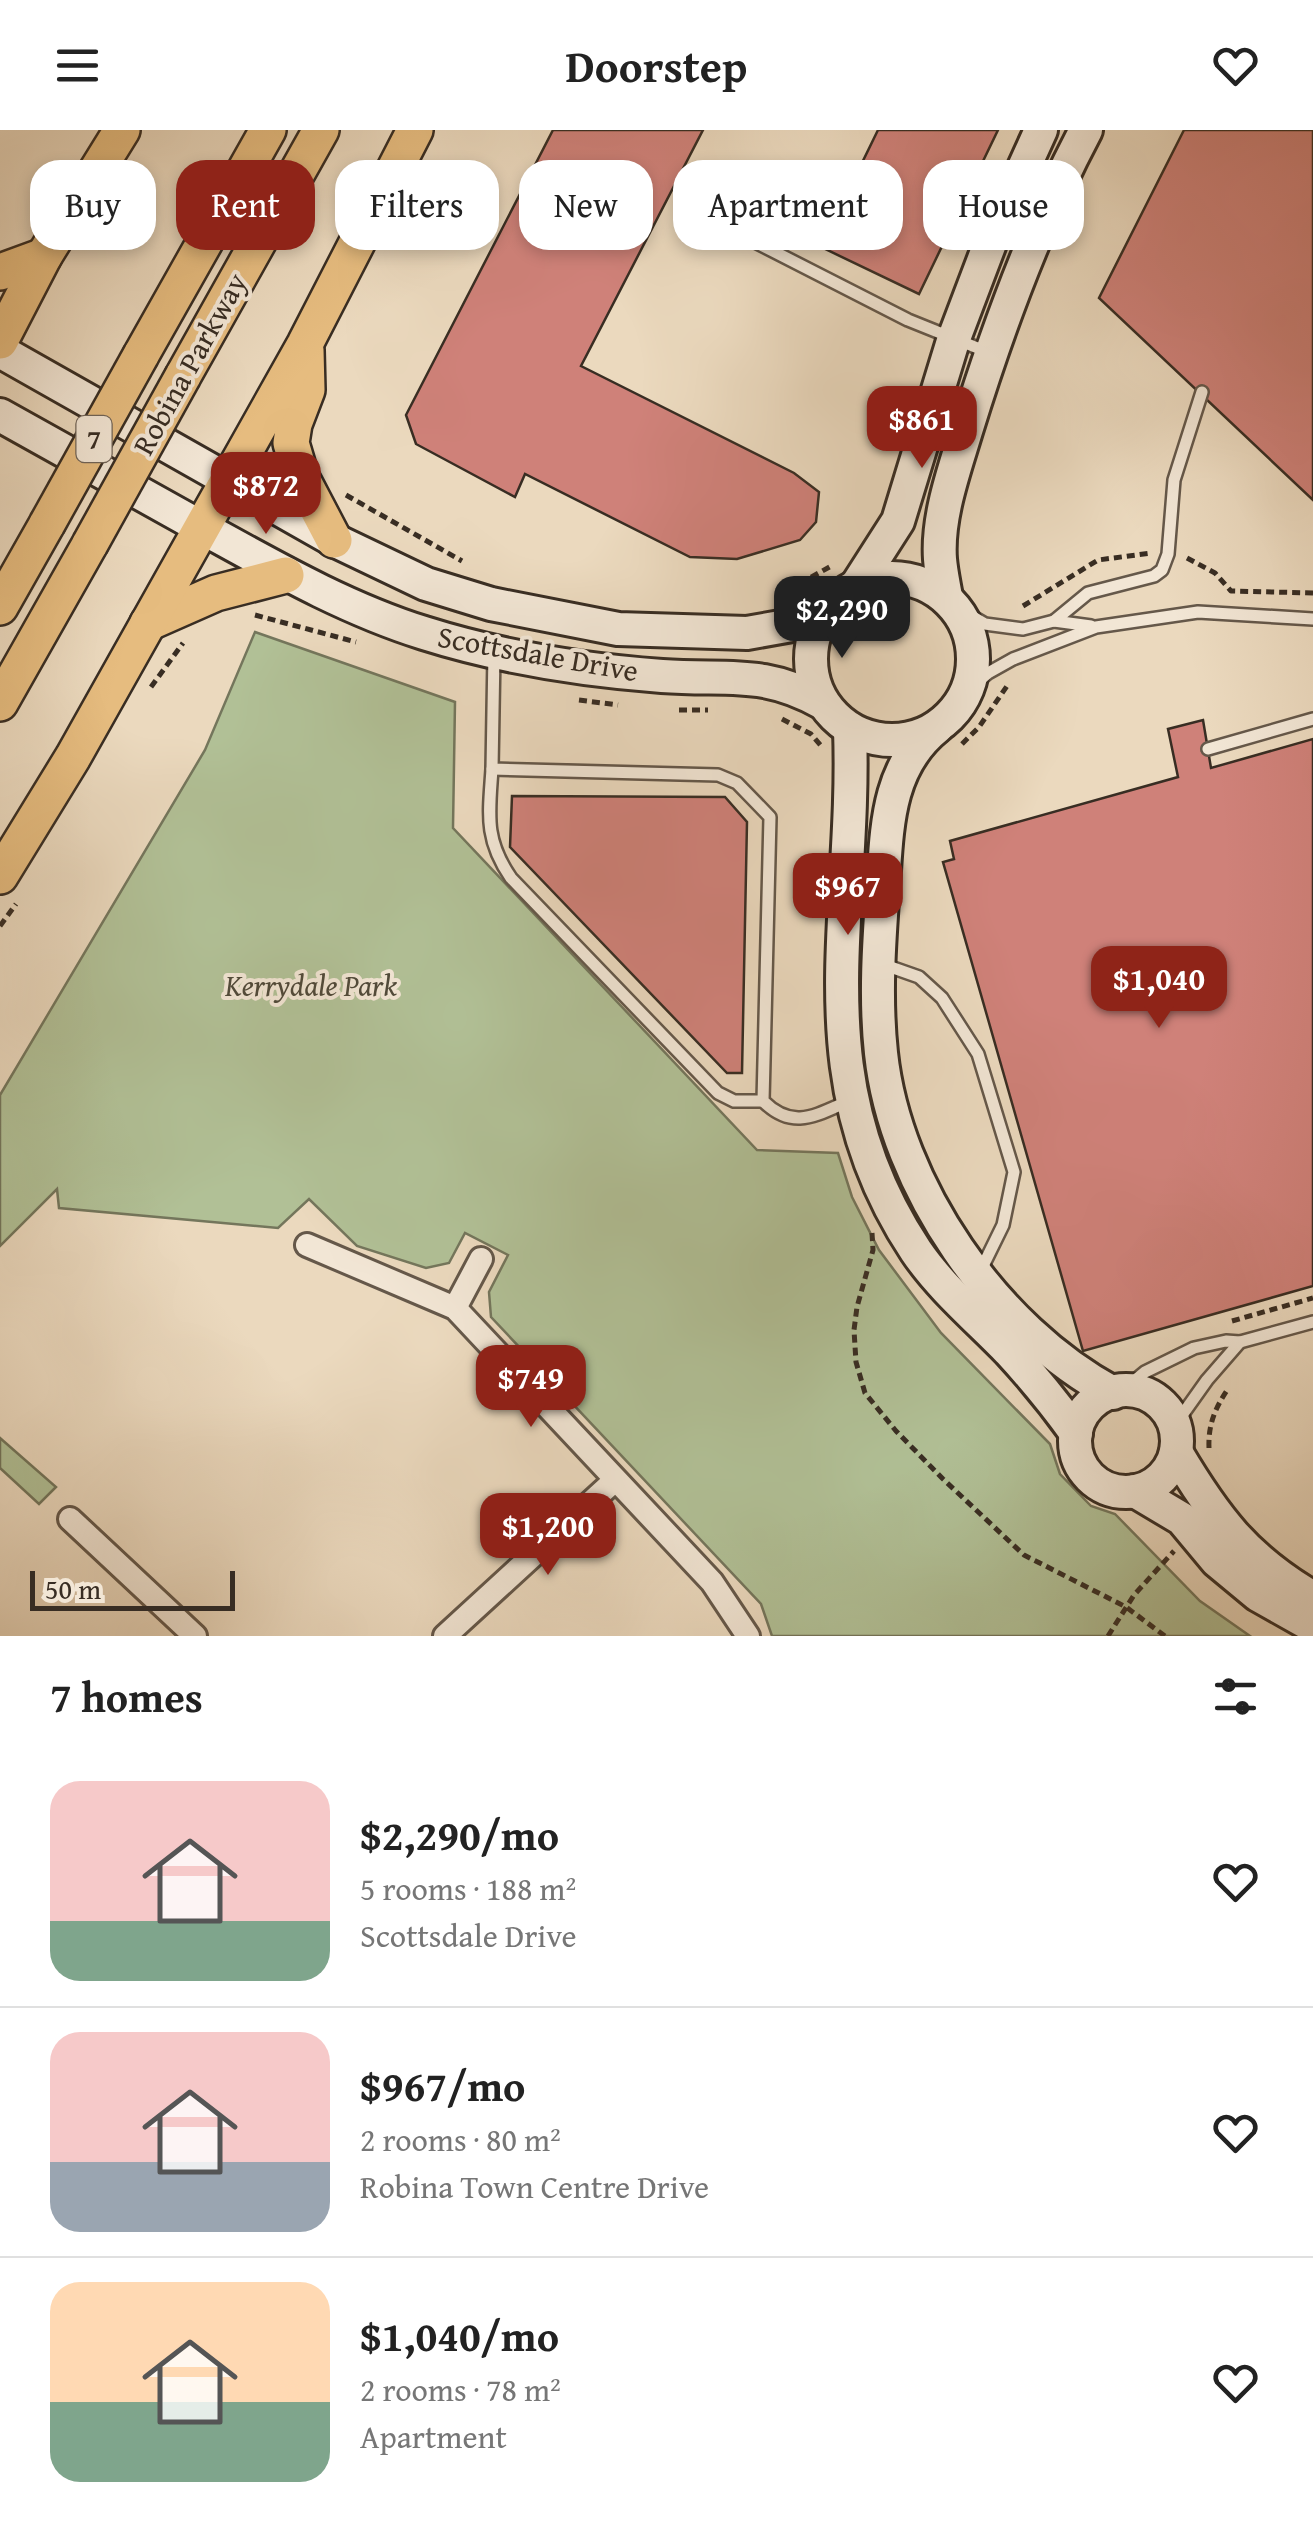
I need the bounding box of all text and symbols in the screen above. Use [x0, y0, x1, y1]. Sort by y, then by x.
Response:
text: Doorstep [566, 33, 747, 98]
icon: menu [50, 38, 105, 93]
icon: heart [1208, 38, 1263, 93]
chip: Buy [30, 160, 156, 250]
chip: Rent [176, 160, 315, 250]
chip: Filters [335, 160, 499, 250]
chip: New [519, 160, 653, 250]
chip: Apartment [673, 160, 903, 250]
chip: House [923, 160, 1084, 250]
street label: Robina Parkway [121, 264, 257, 463]
pin: $861 [863, 386, 981, 471]
text: $861 [889, 395, 955, 442]
road number: 7 [76, 416, 112, 462]
pin: $872 [207, 452, 325, 537]
text: $872 [233, 461, 299, 508]
pin: $2,290 [761, 576, 923, 661]
text: $2,290 [796, 585, 888, 632]
street label: Scottsdale Drive [434, 614, 642, 692]
pin: $967 [789, 853, 907, 938]
text: $967 [815, 862, 881, 909]
pin: $1,040 [1078, 946, 1240, 1031]
text: $1,040 [1113, 955, 1205, 1002]
park label: Kerrydale Park [224, 963, 397, 1007]
pin: $749 [472, 1345, 590, 1430]
text: $749 [498, 1354, 564, 1401]
pin: $1,200 [467, 1493, 629, 1578]
text: $1,200 [502, 1502, 594, 1549]
scale bar [30, 1566, 235, 1610]
text: 50 m [45, 1568, 101, 1609]
text: 7 homes [50, 1666, 203, 1727]
icon: filters [1208, 1669, 1263, 1724]
text: $2,290/mo [360, 1804, 559, 1865]
icon: home [130, 1821, 250, 1941]
icon: heart [1208, 1854, 1263, 1909]
text: 5 rooms · 188 m² [360, 1865, 576, 1912]
text: Scottsdale Drive [360, 1912, 576, 1959]
text: $967/mo [360, 2055, 525, 2116]
icon: home [130, 2072, 250, 2192]
icon: heart [1208, 2105, 1263, 2160]
text: 2 rooms · 80 m² [360, 2116, 561, 2163]
text: Robina Town Centre Drive [360, 2163, 709, 2210]
text: $1,040/mo [360, 2305, 559, 2366]
icon: home [130, 2322, 250, 2442]
icon: heart [1208, 2355, 1263, 2410]
text: 2 rooms · 78 m² [360, 2366, 561, 2413]
text: Apartment [360, 2413, 507, 2460]

